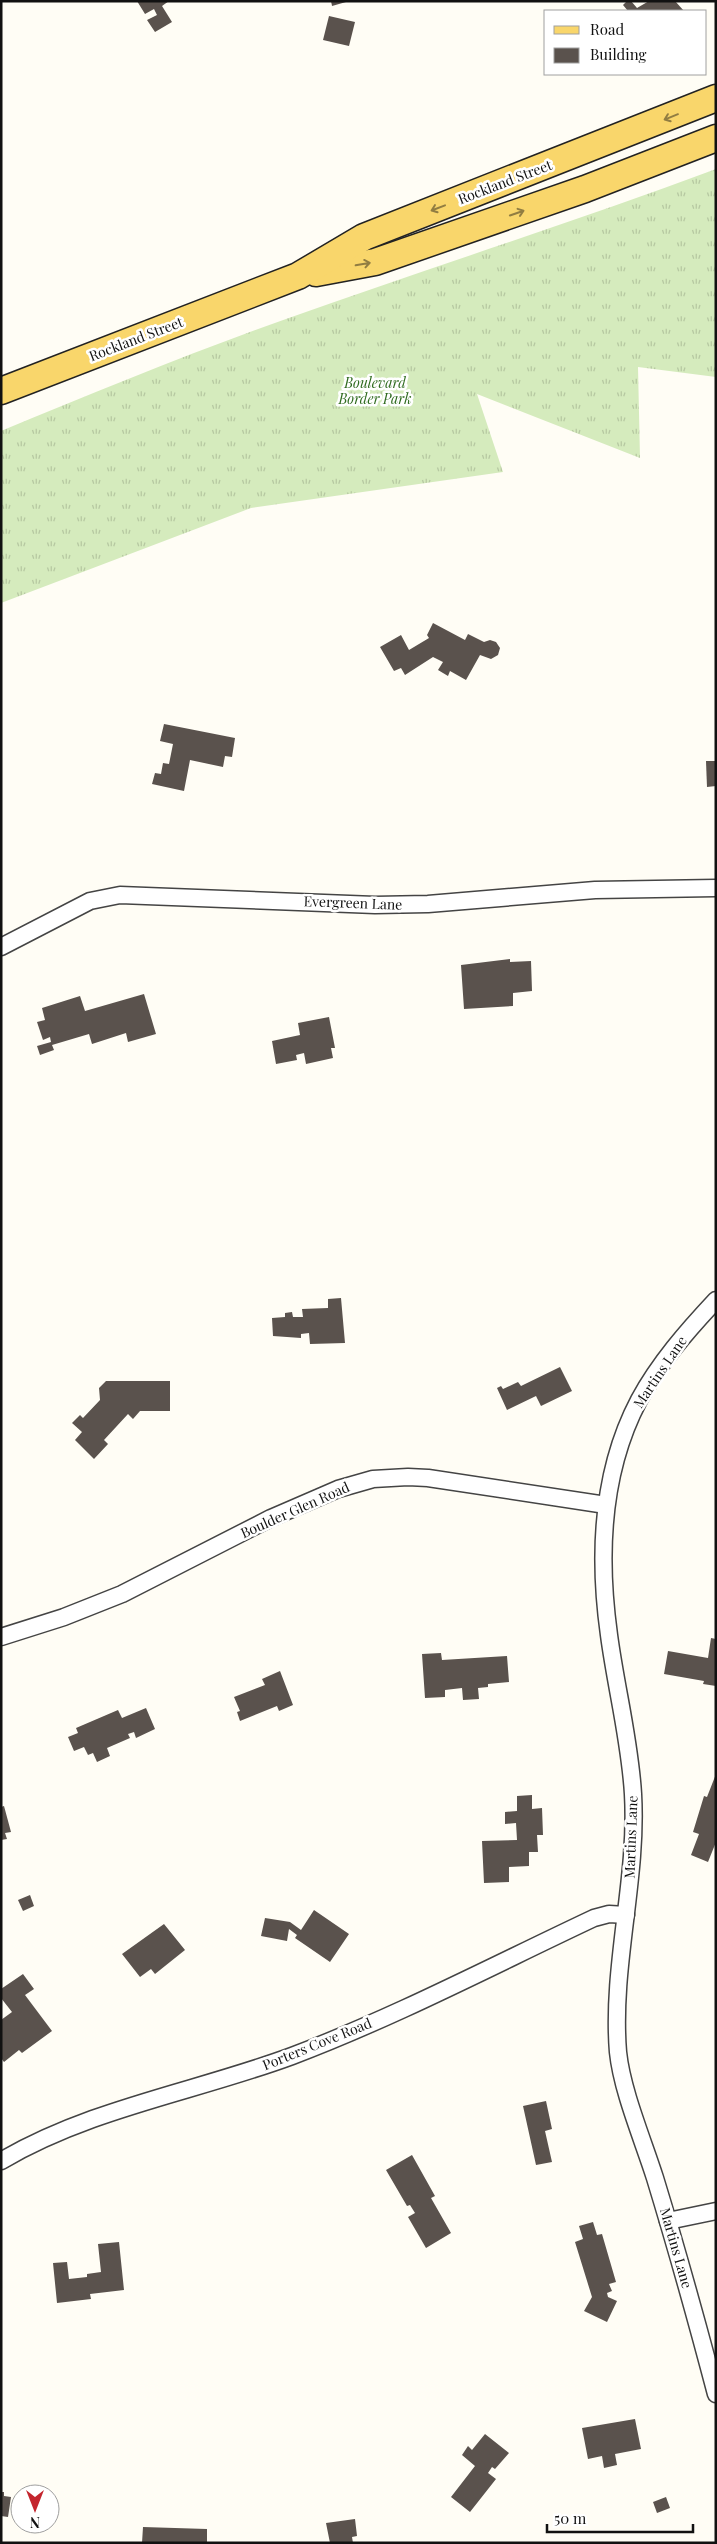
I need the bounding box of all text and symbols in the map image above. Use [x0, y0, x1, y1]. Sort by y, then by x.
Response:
legend [544, 10, 707, 75]
text: Road [590, 19, 624, 39]
text: Building [590, 44, 647, 64]
one-way arrow [663, 113, 678, 122]
street label: Rockland Street [455, 154, 556, 208]
one-way arrow [431, 204, 446, 213]
one-way arrow [509, 208, 525, 217]
one-way arrow [355, 259, 371, 269]
street label: Rockland Street [86, 311, 187, 365]
park label: Boulevard Border Park [337, 373, 412, 408]
street label: Evergreen Lane [303, 891, 403, 914]
street label: Martins Lane [628, 1332, 691, 1411]
street label: Boulder Glen Road [237, 1477, 352, 1542]
street label: Martins Lane [620, 1795, 641, 1879]
street label: Porters Cove Road [259, 2013, 374, 2074]
street label: Martins Lane [656, 2205, 697, 2290]
north arrow [10, 2484, 60, 2534]
scale bar [547, 2502, 693, 2534]
text: 50 m [554, 2508, 587, 2528]
text: N [30, 2513, 40, 2532]

